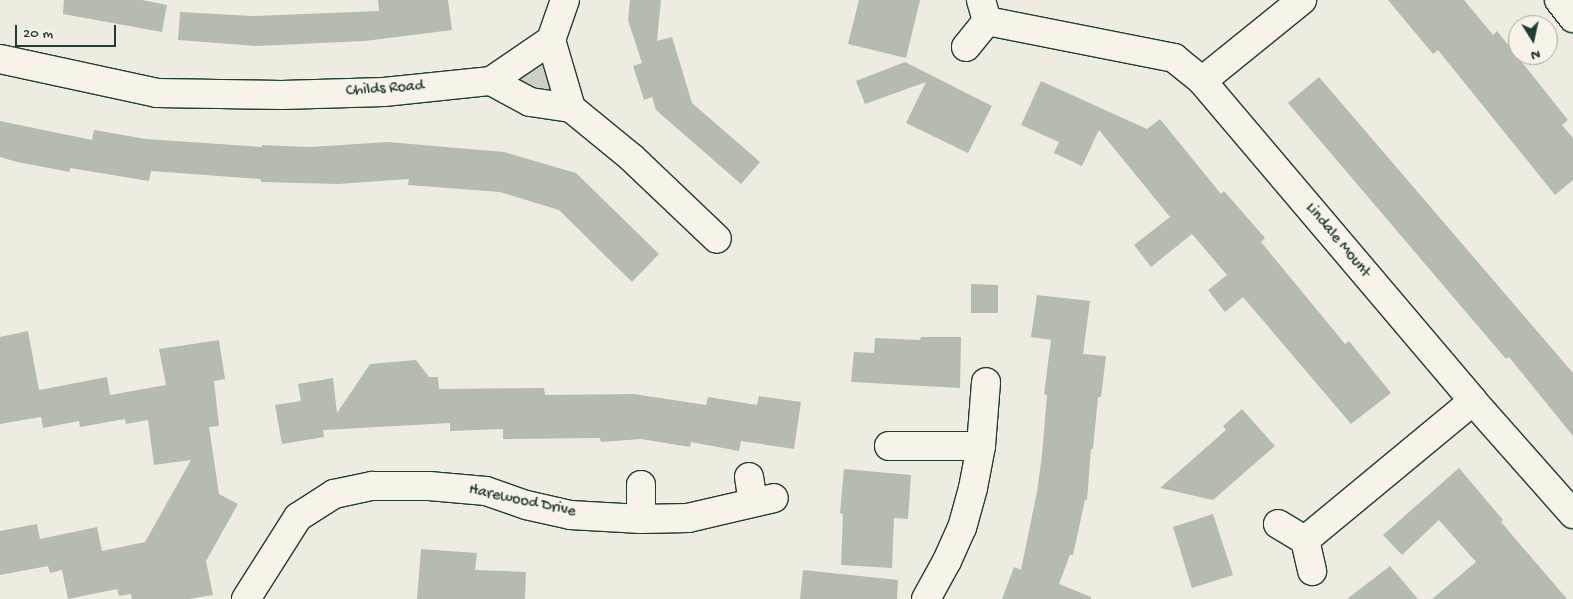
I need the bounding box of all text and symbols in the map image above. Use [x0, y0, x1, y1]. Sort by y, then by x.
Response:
scale bar [18, 15, 119, 47]
north arrow [1508, 15, 1558, 65]
text: 20 m [23, 25, 53, 43]
text: N [1530, 45, 1542, 63]
street label: Childs Road [345, 78, 425, 102]
street label: Lindale Mount [1300, 200, 1374, 282]
street label: Harewood Drive [467, 481, 577, 523]

